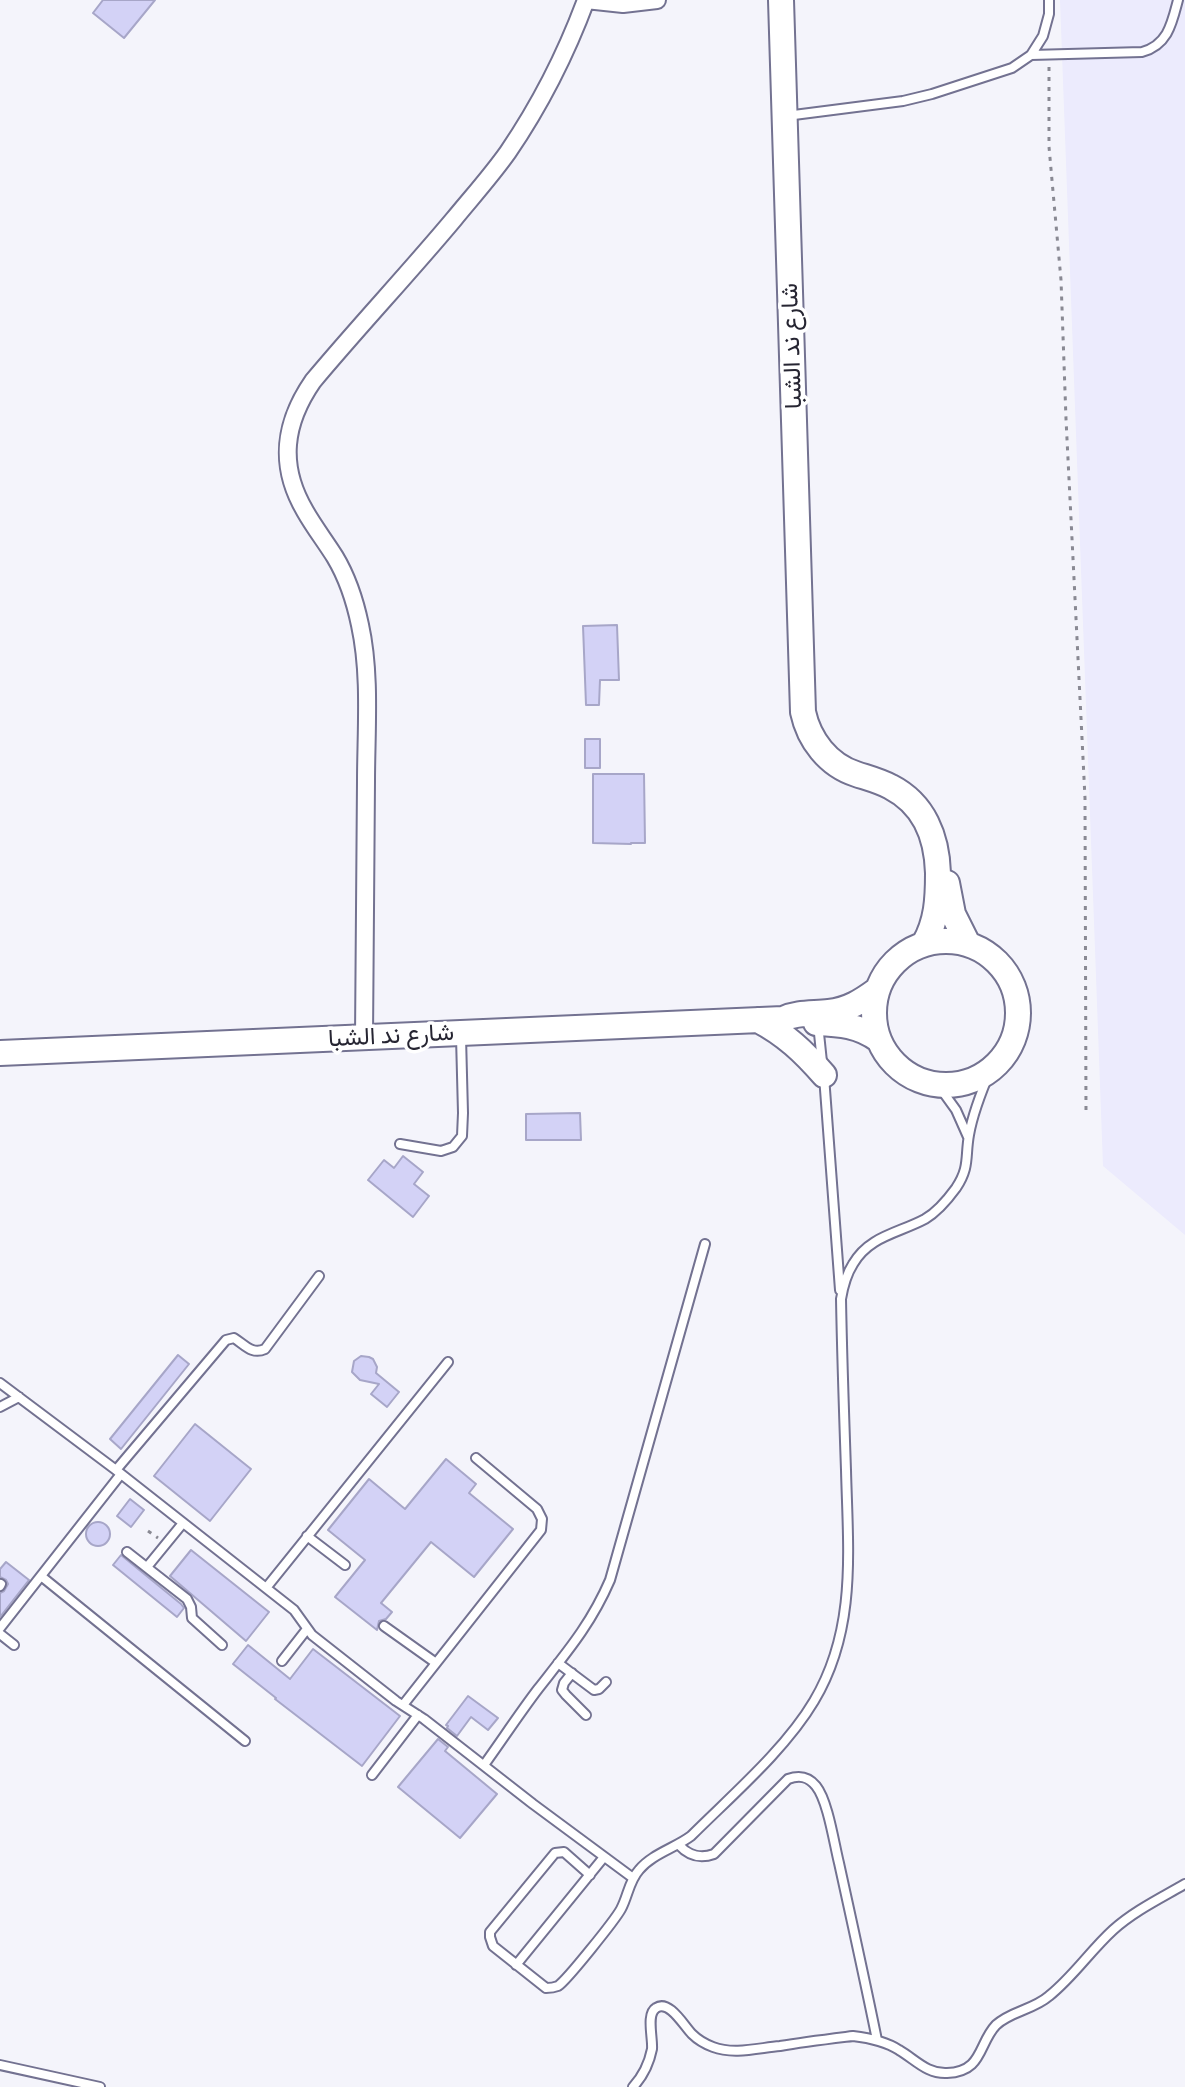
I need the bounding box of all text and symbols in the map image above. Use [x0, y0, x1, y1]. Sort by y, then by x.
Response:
street label: شارع ند الشبا [775, 283, 809, 409]
street label: شارع ند الشبا [327, 1018, 455, 1054]

